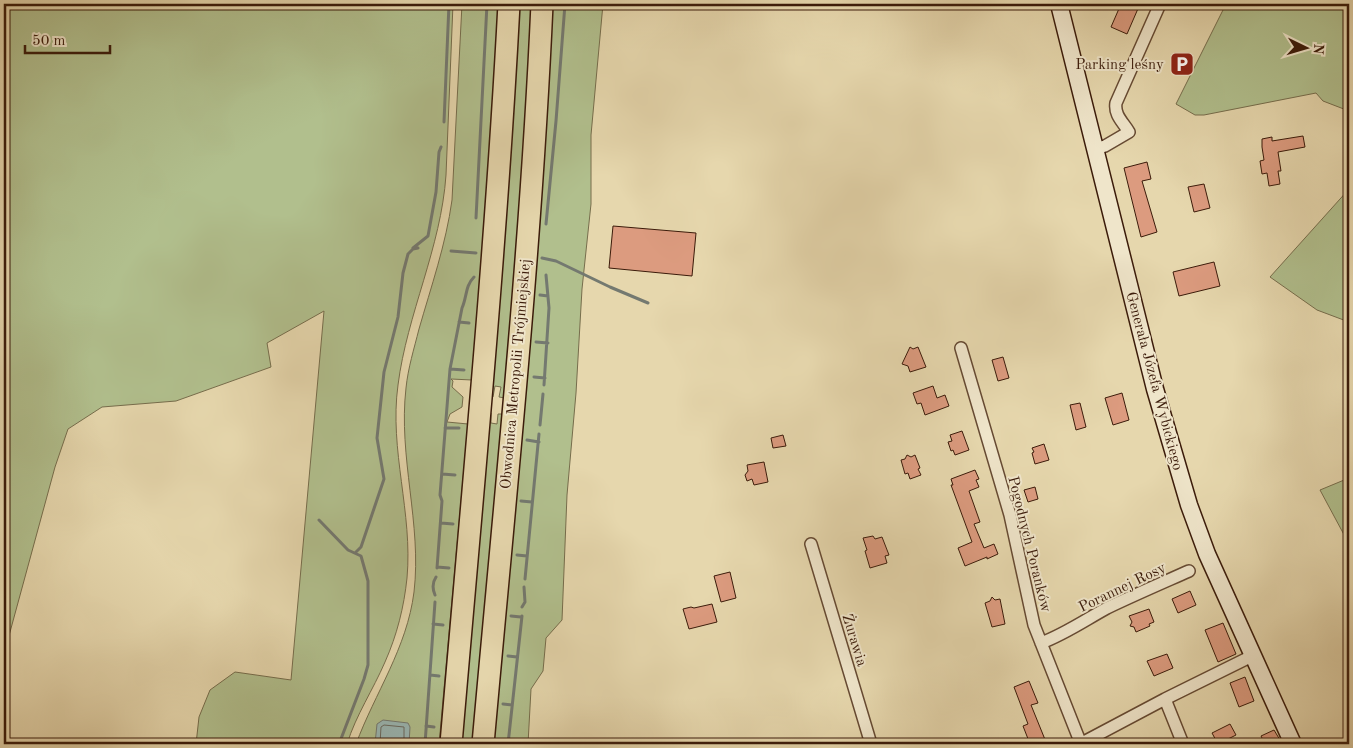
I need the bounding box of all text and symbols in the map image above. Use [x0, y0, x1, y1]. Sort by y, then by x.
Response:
scale bar [25, 22, 110, 54]
north arrow [1280, 22, 1330, 72]
text: 50 m [32, 34, 66, 49]
text: N [1310, 43, 1325, 55]
parking icon: Parking leśny [1169, 51, 1195, 77]
place label: Parking leśny [1075, 58, 1164, 73]
street label: Obwodnica Metropolii Trójmiejskiej [499, 258, 534, 490]
street label: Generała Józefa Wybickiego [1122, 291, 1185, 472]
street label: Pogodnych Poranków [1004, 475, 1053, 614]
street label: Porannej Rosy [1077, 561, 1169, 616]
street label: Żurawia [838, 612, 872, 669]

